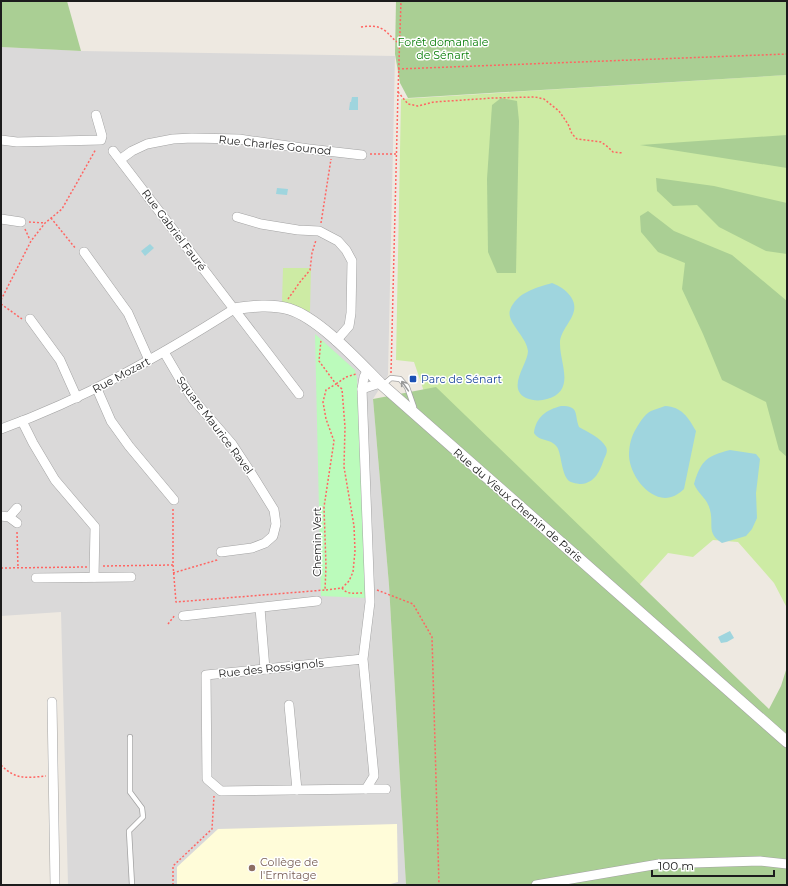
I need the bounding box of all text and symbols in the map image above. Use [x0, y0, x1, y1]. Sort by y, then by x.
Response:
park label: Forêt domaniale de Sénart [398, 35, 489, 62]
street label: Rue Charles Gounod [218, 132, 332, 158]
street label: Rue Gabriel Fauré [139, 186, 209, 274]
street label: Rue Mozart [90, 354, 153, 396]
place label: Parc de Sénart [421, 372, 502, 386]
street label: Square Maurice Ravel [174, 373, 256, 477]
marker: Parc de Sénart [408, 374, 418, 384]
one-way arrow [401, 381, 409, 392]
street label: Rue du Vieux Chemin de Paris [451, 445, 586, 565]
street label: Chemin Vert [310, 507, 324, 577]
street label: Rue des Rossignols [218, 655, 325, 681]
scale bar [652, 852, 774, 878]
place label: Collège de l'Ermitage [260, 855, 319, 882]
text: 100 m [658, 858, 694, 873]
marker: Collège de l'Ermitage [247, 863, 257, 873]

